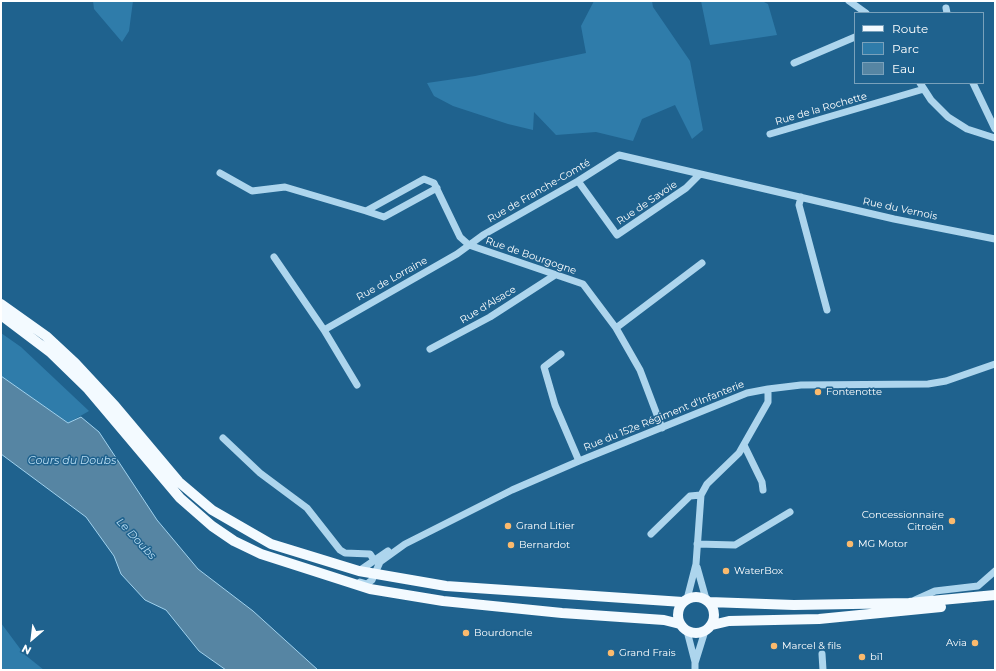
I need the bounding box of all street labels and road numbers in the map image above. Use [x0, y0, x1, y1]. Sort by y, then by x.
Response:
street label: Rue de la Rochette [774, 90, 868, 128]
street label: Rue de Franche-Comté [486, 157, 592, 225]
street label: Rue de Savoie [615, 178, 679, 228]
street label: Rue du Vernois [862, 195, 938, 223]
street label: Rue de Bourgogne [484, 235, 578, 277]
street label: Rue de Lorraine [355, 255, 429, 303]
street label: Rue d'Alsace [458, 284, 518, 326]
street label: Rue du 152e Régiment d'Infanterie [582, 378, 746, 454]

